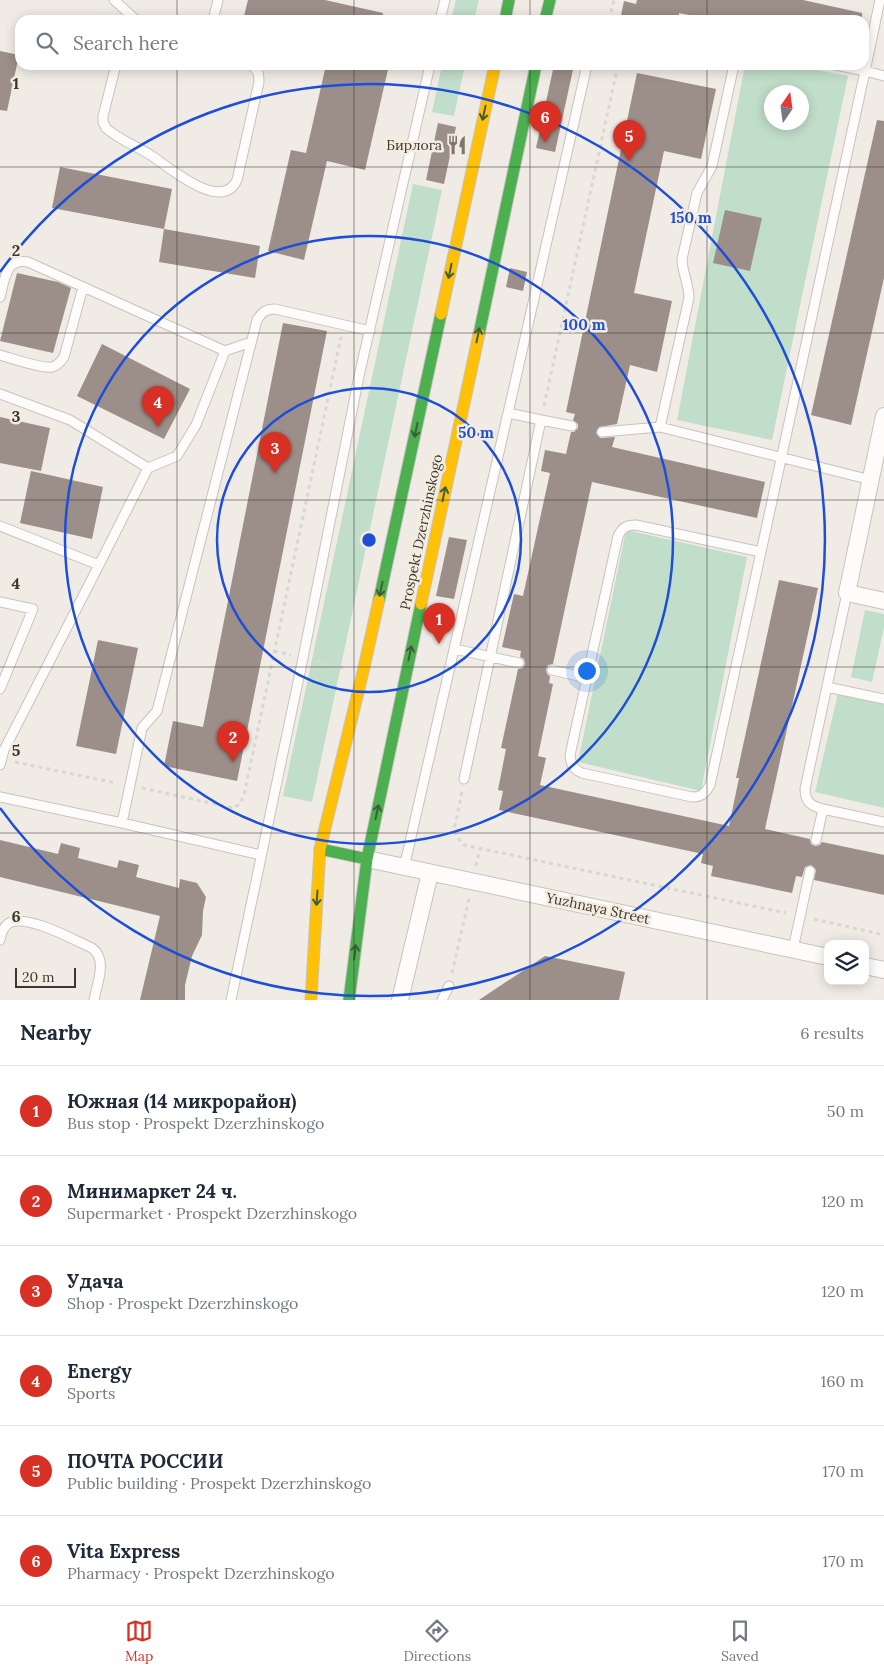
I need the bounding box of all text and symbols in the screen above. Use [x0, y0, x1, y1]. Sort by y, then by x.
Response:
search box [15, 15, 869, 70]
icon: search [33, 29, 61, 57]
text: Search here [73, 31, 179, 55]
text: 1 [13, 73, 19, 93]
north arrow [764, 85, 809, 130]
pin: 6 [529, 101, 561, 142]
one-way arrow [479, 104, 489, 120]
pin: 5 [613, 120, 645, 161]
restaurant icon: Бирлога [446, 134, 468, 156]
place label: Бирлога [386, 136, 442, 154]
text: 150 m [670, 208, 712, 227]
text: 2 [12, 240, 20, 260]
one-way arrow [445, 263, 454, 279]
text: 100 m [563, 315, 606, 334]
one-way arrow [474, 327, 483, 343]
pin: 4 [142, 386, 174, 427]
text: 3 [12, 406, 21, 426]
one-way arrow [410, 422, 420, 438]
text: 50 m [458, 423, 494, 442]
pin: 3 [259, 432, 291, 473]
street label: Prospekt Dzerzhinskogo [396, 452, 446, 612]
one-way arrow [440, 486, 450, 502]
centre of rings [360, 531, 378, 549]
text: 4 [12, 573, 21, 593]
one-way arrow [376, 581, 385, 597]
pin: 1 [423, 603, 455, 644]
one-way arrow [406, 645, 416, 661]
your location [574, 658, 600, 684]
pin: 2 [217, 721, 249, 762]
text: 5 [12, 740, 21, 760]
one-way arrow [373, 804, 382, 820]
street label: Yuzhnaya Street [543, 888, 652, 928]
one-way arrow [313, 889, 322, 905]
text: 6 [11, 906, 21, 926]
map controls [824, 940, 869, 985]
button: layers [824, 940, 869, 985]
one-way arrow [350, 944, 360, 960]
scale bar [15, 965, 76, 988]
text: 20 m [22, 968, 54, 986]
text: Nearby [20, 1019, 91, 1046]
text: 6 results [800, 1023, 864, 1043]
text: Южная (14 микрорайон) [67, 1089, 296, 1113]
text: 1 [33, 1101, 39, 1121]
text: 50 m [827, 1101, 864, 1121]
text: Bus stop · Prospekt Dzerzhinskogo [67, 1113, 324, 1133]
text: Минимаркет 24 ч. [67, 1179, 237, 1203]
text: 2 [32, 1191, 40, 1211]
text: 120 m [821, 1191, 864, 1211]
text: Supermarket · Prospekt Dzerzhinskogo [67, 1203, 357, 1223]
text: Удача [67, 1269, 123, 1293]
text: 3 [32, 1281, 40, 1301]
text: 120 m [821, 1281, 864, 1301]
text: Shop · Prospekt Dzerzhinskogo [67, 1293, 298, 1313]
text: Energy [67, 1359, 132, 1383]
text: 4 [32, 1371, 40, 1391]
text: 160 m [820, 1371, 864, 1391]
text: Sports [67, 1383, 116, 1403]
text: ПОЧТА РОССИИ [67, 1449, 224, 1473]
text: 5 [32, 1461, 40, 1481]
text: 170 m [822, 1461, 864, 1481]
text: Public building · Prospekt Dzerzhinskogo [67, 1473, 371, 1493]
text: Vita Express [67, 1539, 180, 1563]
text: 6 [31, 1551, 41, 1571]
text: 170 m [822, 1551, 864, 1571]
text: Pharmacy · Prospekt Dzerzhinskogo [67, 1563, 335, 1583]
tab: Map [125, 1617, 153, 1665]
tab: Directions [403, 1617, 471, 1665]
tab: Saved [721, 1617, 759, 1665]

